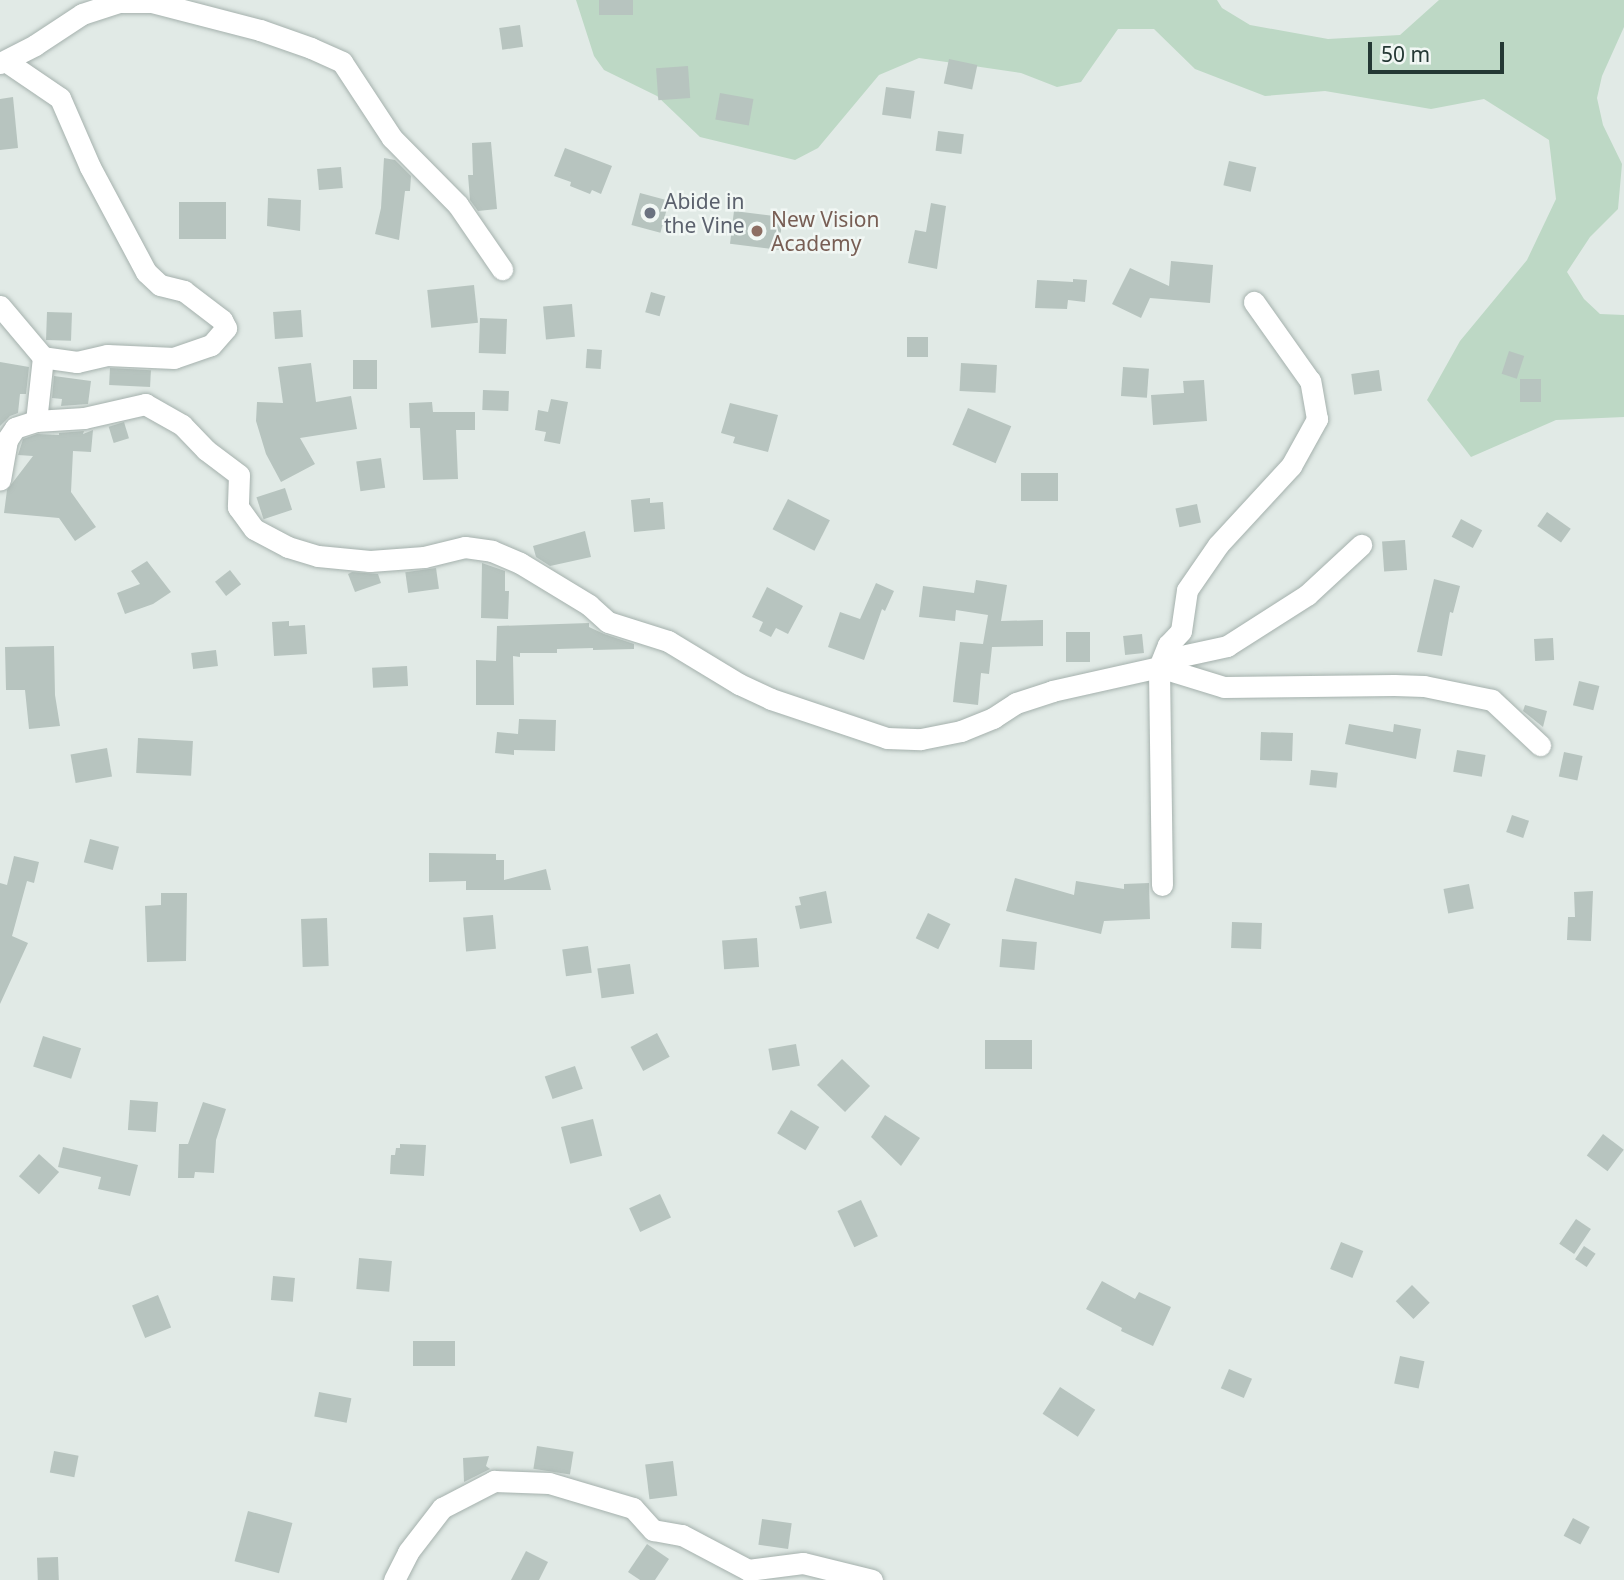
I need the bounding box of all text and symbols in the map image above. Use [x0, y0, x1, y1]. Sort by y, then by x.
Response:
scale bar [1372, 28, 1508, 72]
text: 50 m [1381, 40, 1430, 68]
place label: Abide in the Vine [664, 188, 745, 238]
marker: Abide in the Vine [642, 205, 658, 221]
place label: New Vision Academy [771, 206, 880, 256]
marker: New Vision Academy [749, 223, 765, 239]

